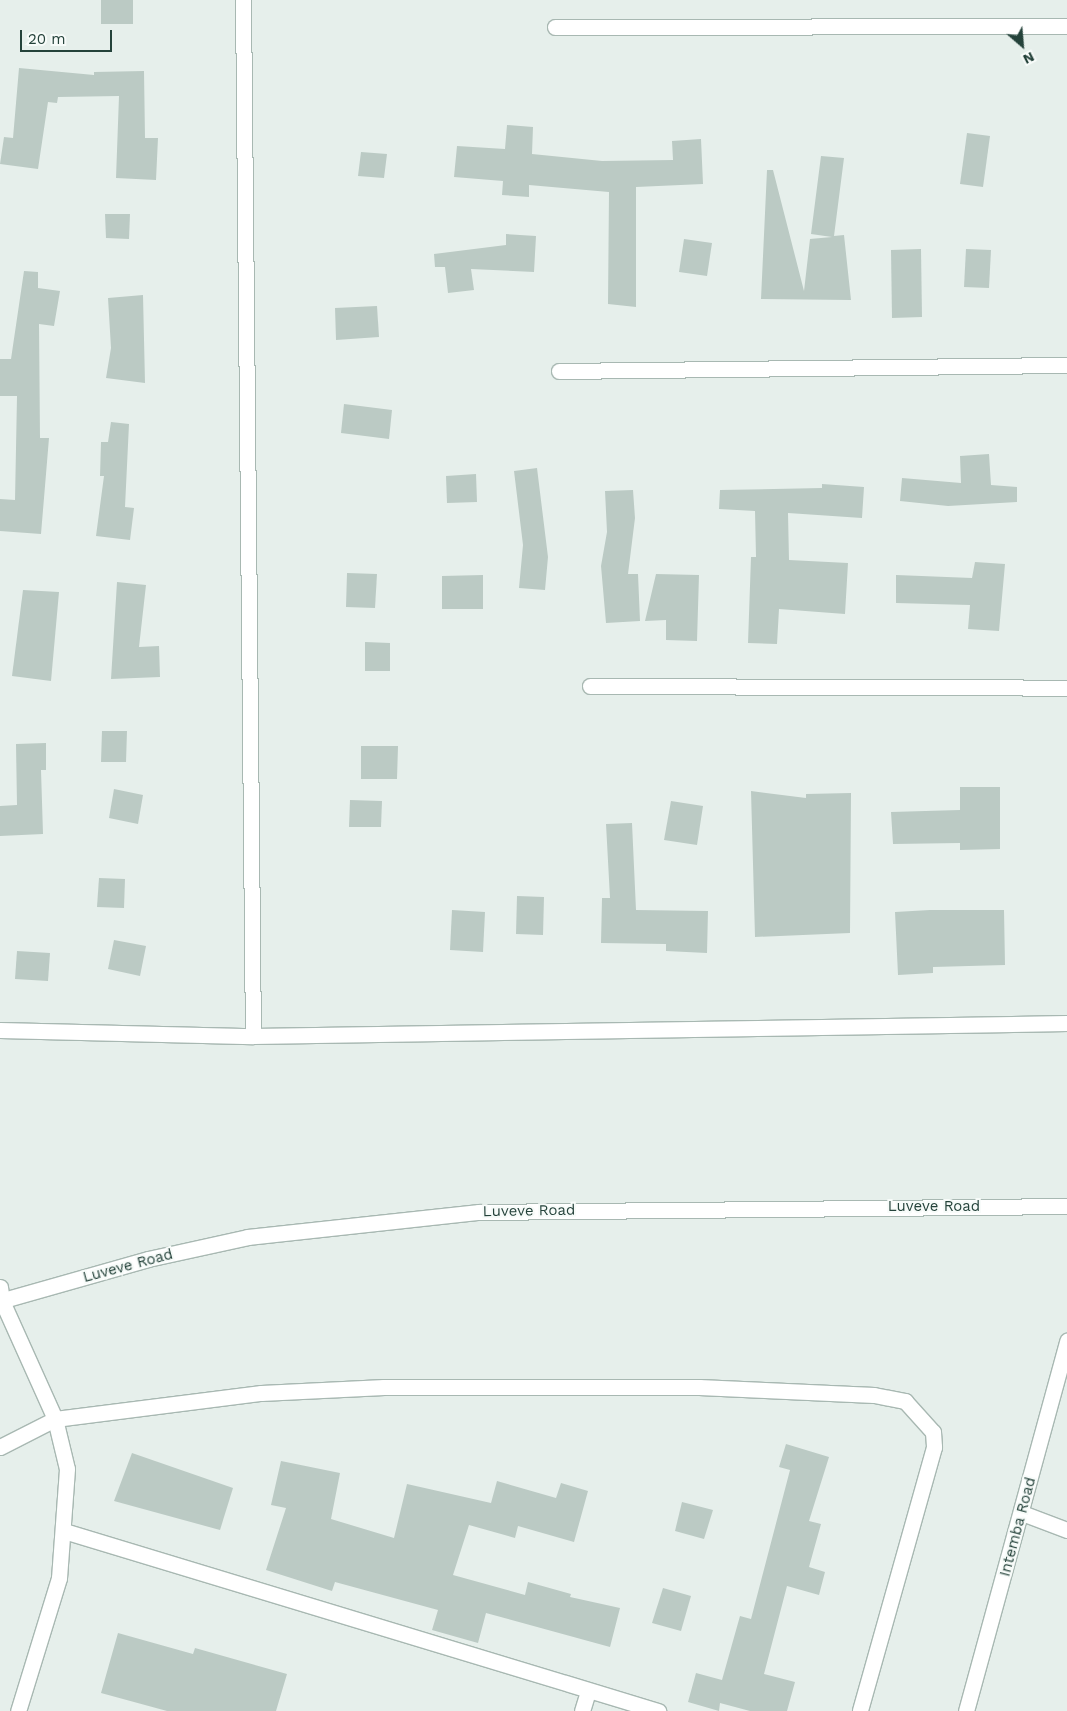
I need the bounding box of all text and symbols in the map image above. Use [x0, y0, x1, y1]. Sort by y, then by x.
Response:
scale bar [22, 20, 115, 52]
north arrow [997, 20, 1047, 70]
text: 20 m [28, 30, 66, 48]
text: N [1021, 49, 1037, 68]
street label: Luveve Road [888, 1198, 980, 1216]
street label: Luveve Road [483, 1201, 575, 1221]
street label: Luveve Road [81, 1245, 175, 1287]
street label: Intemba Road [996, 1475, 1040, 1579]

